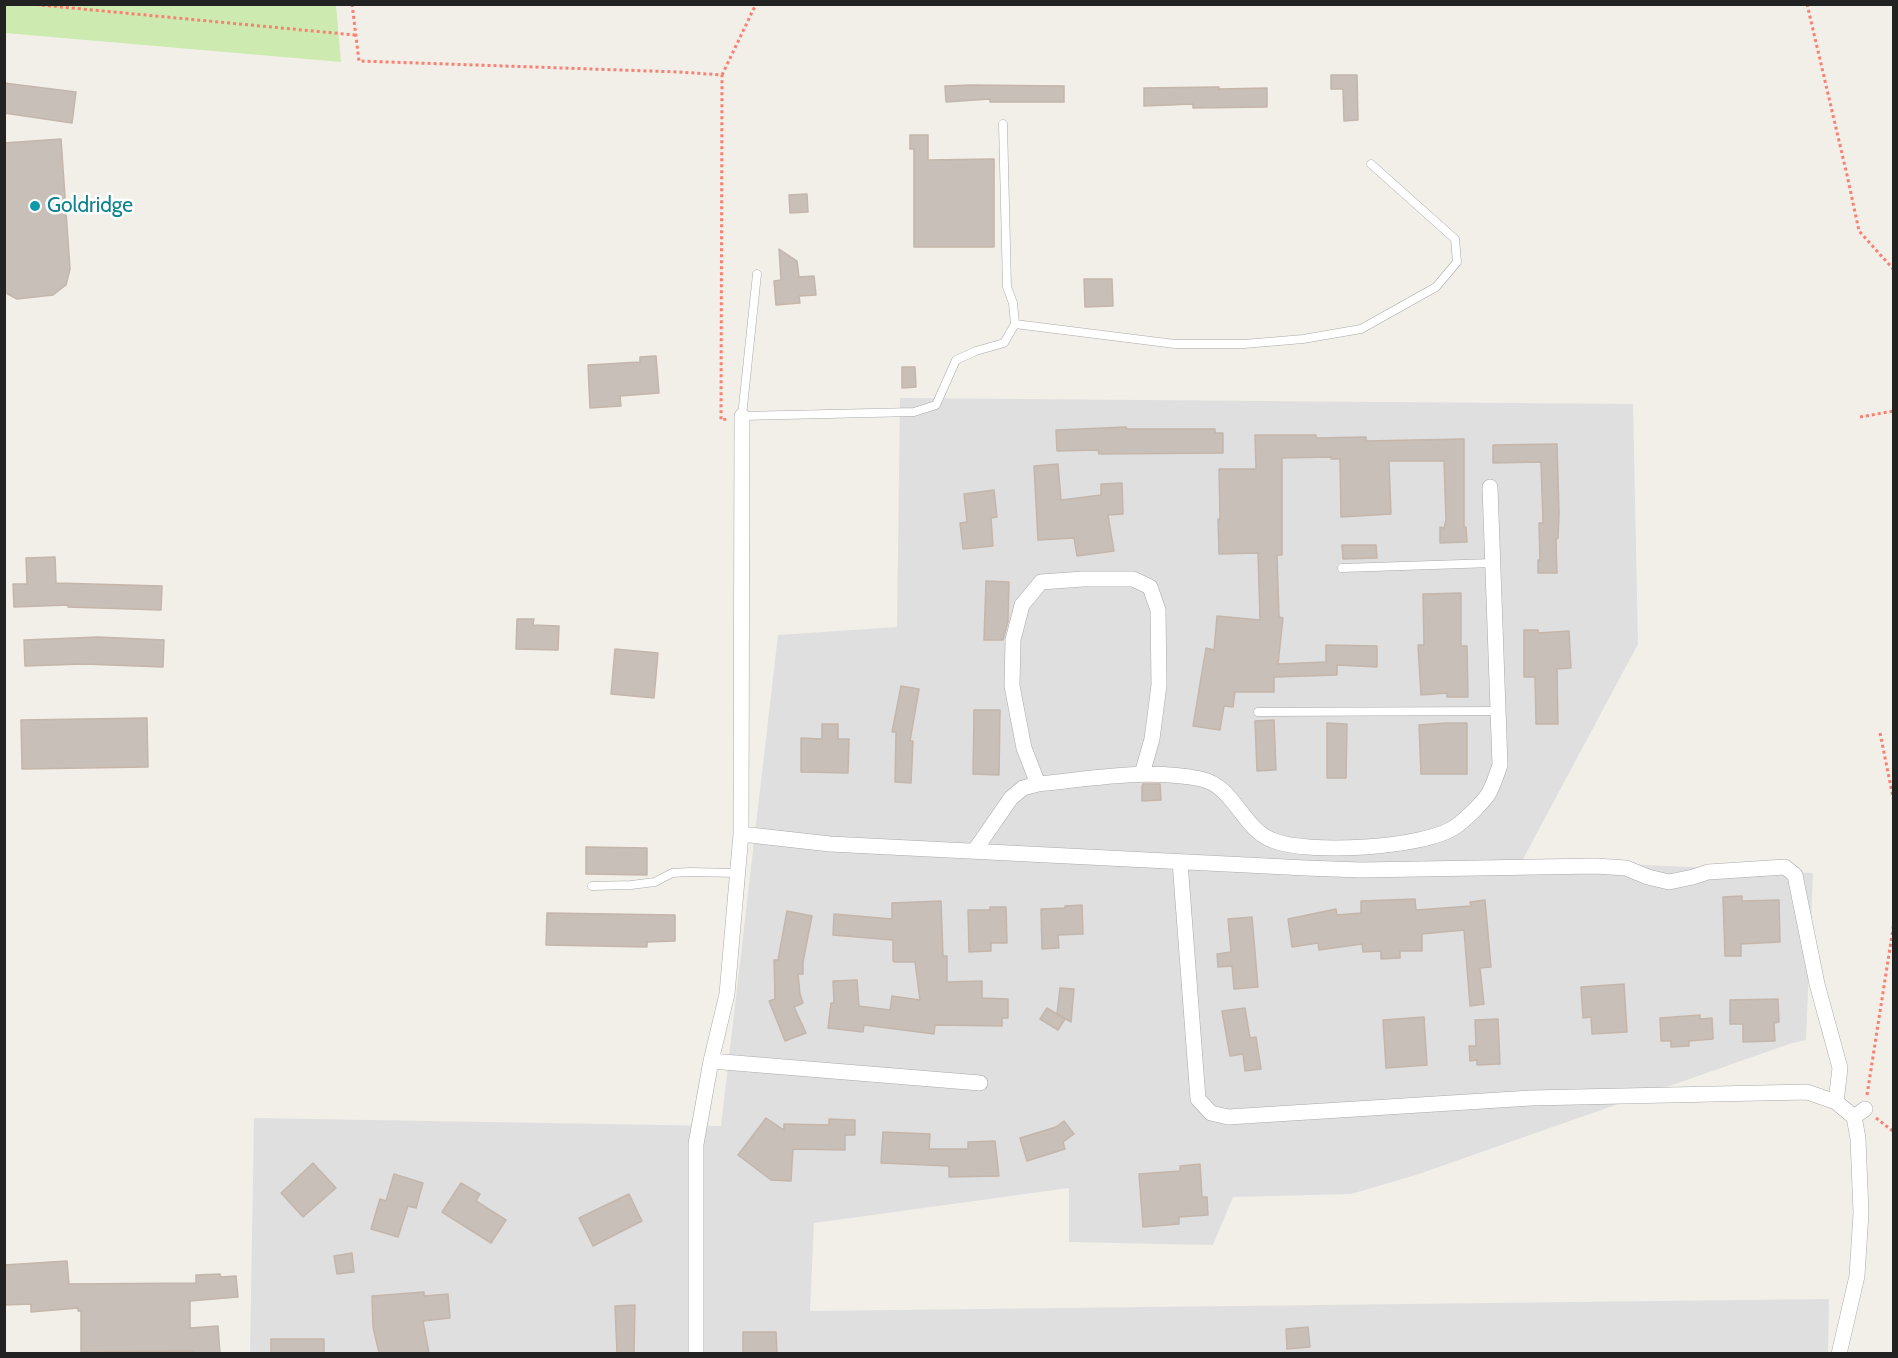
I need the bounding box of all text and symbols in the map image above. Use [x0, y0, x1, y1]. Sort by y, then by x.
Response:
place label: Goldridge [47, 193, 133, 219]
marker: Goldridge [28, 199, 42, 213]

